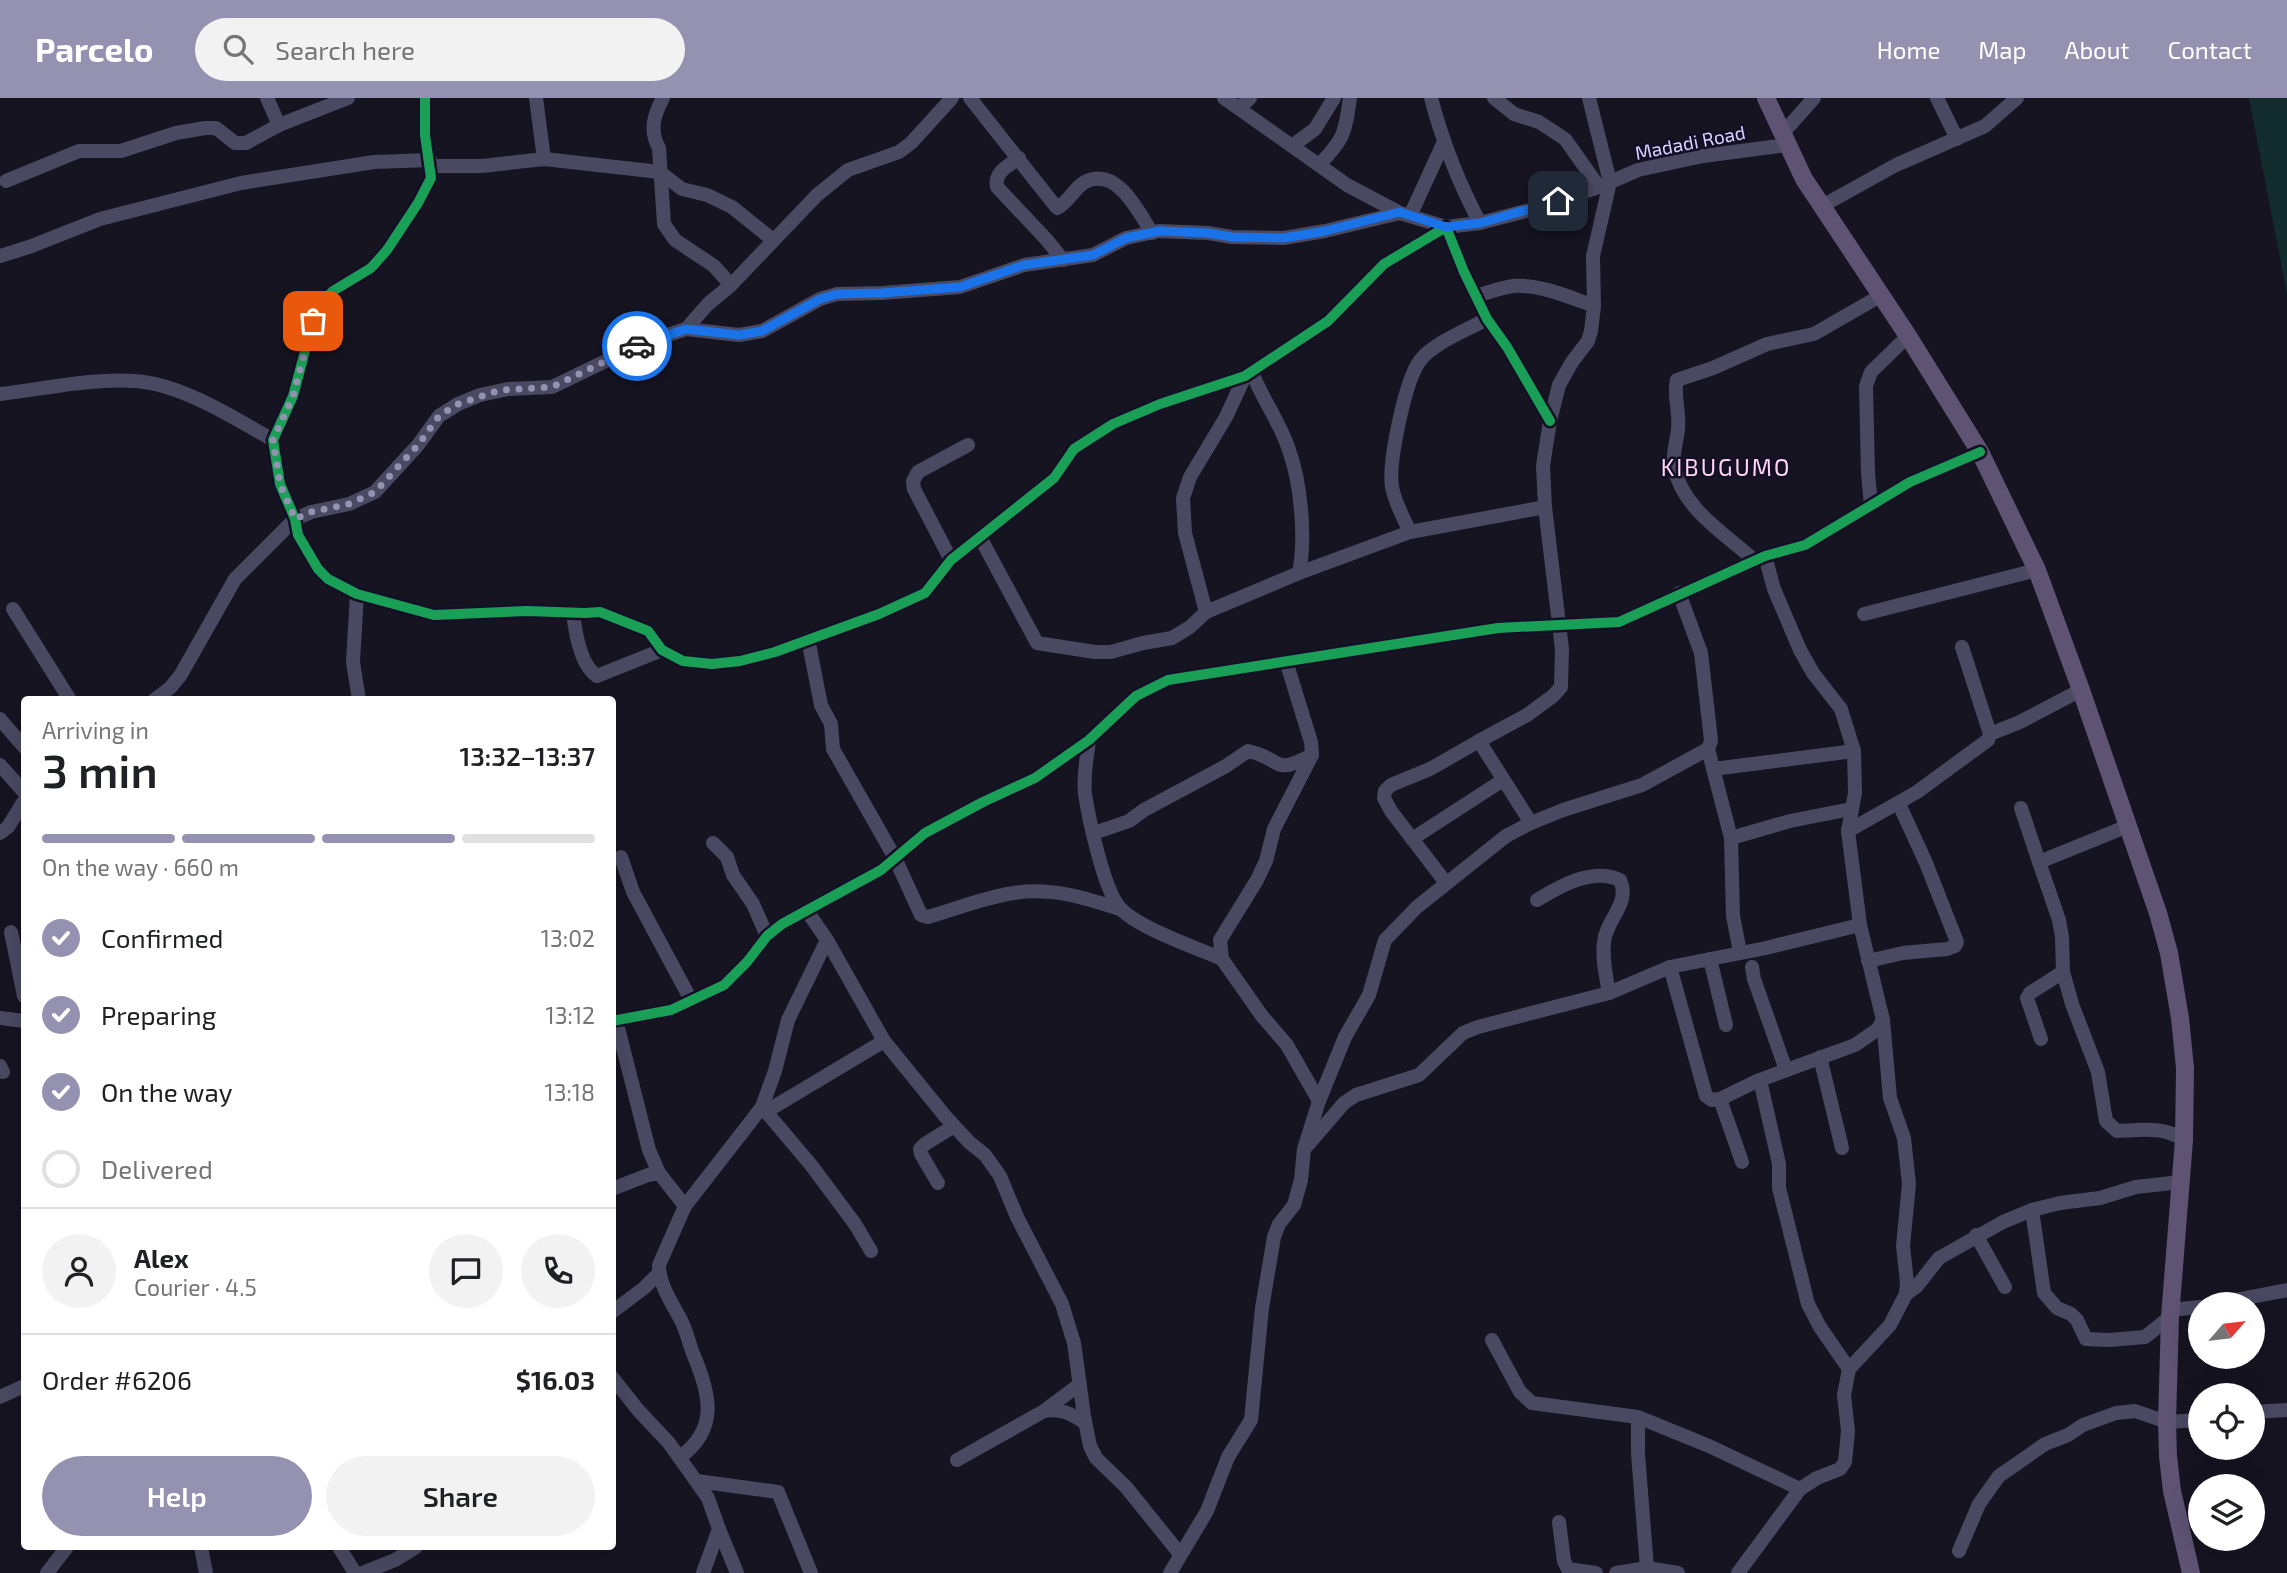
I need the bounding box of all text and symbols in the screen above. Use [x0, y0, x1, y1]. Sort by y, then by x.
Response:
search box [195, 18, 685, 81]
text: Parcelo [35, 29, 153, 69]
icon: search [219, 30, 257, 68]
text: Search here [275, 34, 415, 65]
text: Home [1877, 35, 1940, 64]
text: Map [1978, 35, 2026, 64]
text: About [2064, 35, 2130, 64]
text: Contact [2168, 35, 2252, 64]
street label: Madadi Road [1633, 120, 1747, 164]
pin [1528, 171, 1588, 231]
icon: home [1539, 182, 1577, 220]
pin [283, 291, 343, 351]
icon: bag [294, 302, 332, 340]
courier [602, 311, 672, 381]
icon: car [618, 327, 656, 365]
district label: KIBUGUMO [1661, 453, 1791, 481]
text: Arriving in [42, 716, 149, 744]
text: 13:32–13:37 [459, 740, 595, 771]
text: 3 min [42, 742, 158, 797]
text: On the way · 660 m [42, 853, 239, 881]
icon: check [42, 919, 80, 957]
text: Confirmed [101, 922, 224, 953]
text: 13:02 [541, 924, 595, 952]
icon: check [42, 996, 80, 1034]
text: Preparing [101, 999, 216, 1030]
text: 13:12 [546, 1001, 595, 1029]
icon: check [42, 1073, 80, 1111]
text: On the way [101, 1076, 232, 1107]
text: 13:18 [545, 1078, 595, 1106]
text: Delivered [101, 1153, 213, 1184]
button: person [42, 1234, 116, 1308]
button: chat [429, 1234, 503, 1308]
button: phone [521, 1234, 595, 1308]
text: Alex [134, 1242, 189, 1273]
text: Courier · 4.5 [134, 1273, 257, 1301]
north arrow [2188, 1292, 2264, 1368]
map controls [2188, 1292, 2265, 1551]
text: Order #6206 [42, 1364, 192, 1395]
text: $16.03 [516, 1364, 595, 1395]
button: locate [2188, 1383, 2265, 1460]
button: Help [42, 1456, 312, 1536]
button: Share [326, 1456, 595, 1536]
button: layers [2188, 1474, 2265, 1551]

